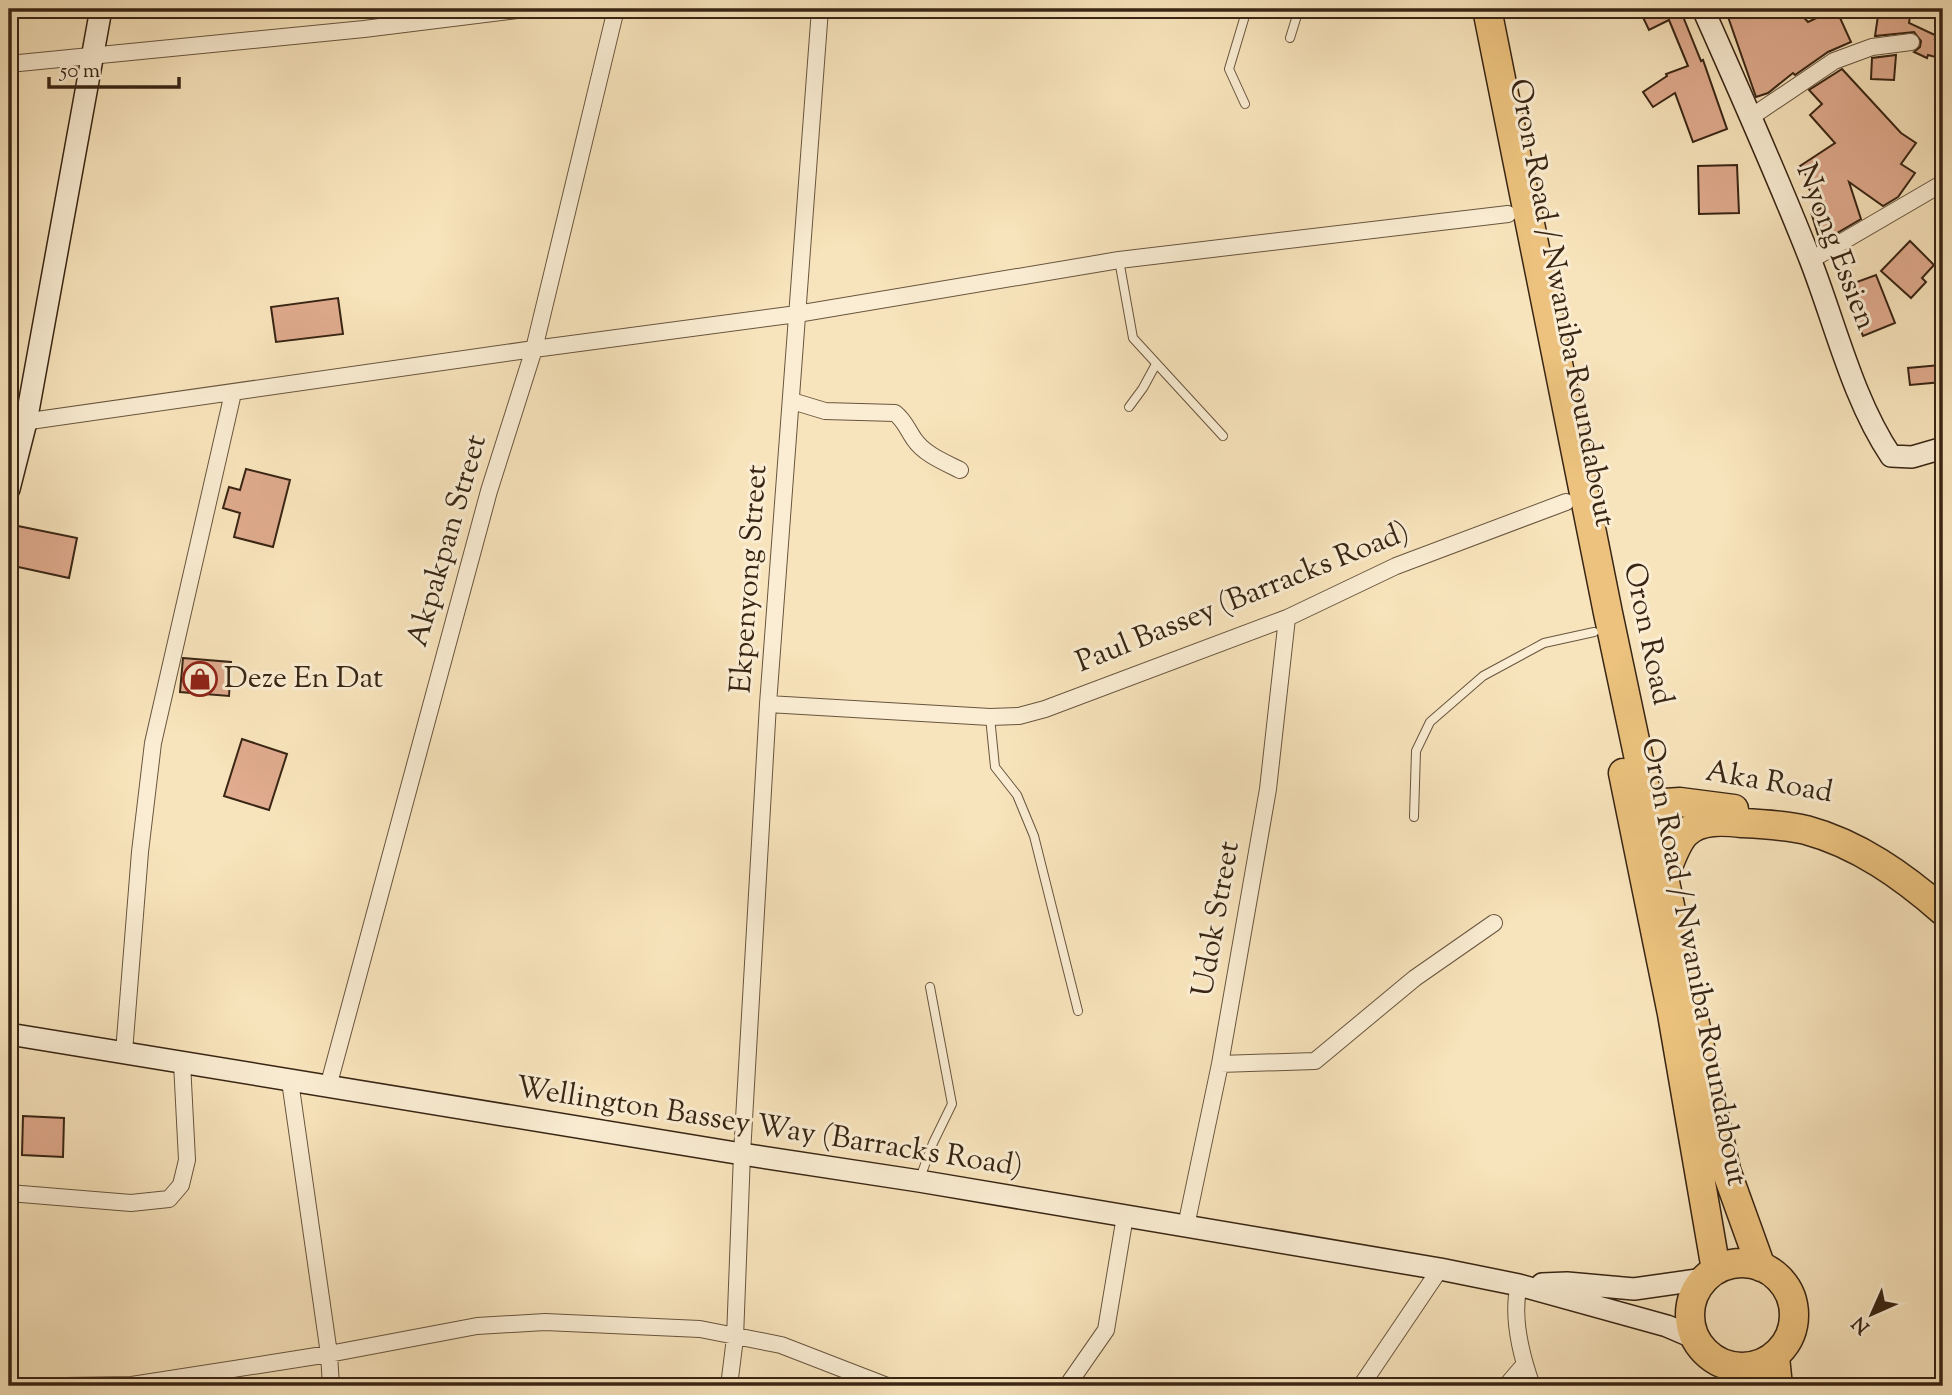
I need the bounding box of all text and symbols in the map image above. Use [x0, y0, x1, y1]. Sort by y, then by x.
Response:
scale bar [49, 46, 178, 90]
text: 50 m [59, 57, 100, 87]
street label: Oron Road / Nwaniba Roundabout [1496, 75, 1626, 531]
street label: Nyong Essien [1784, 158, 1886, 337]
street label: Akpakpan Street [397, 430, 499, 652]
street label: Ekpenyong Street [721, 463, 779, 695]
street label: Paul Bassey (Barracks Road) [1070, 511, 1416, 685]
street label: Oron Road [1611, 559, 1683, 709]
place label: Deze En Dat [224, 658, 383, 701]
shop icon: Deze En Dat [181, 660, 219, 698]
street label: Oron Road / Nwaniba Roundabout [1628, 734, 1758, 1190]
street label: Aka Road [1702, 751, 1836, 815]
street label: Udok Street [1182, 838, 1252, 1000]
street label: Wellington Bassey Way (Barracks Road) [512, 1067, 1026, 1189]
north arrow [1836, 1280, 1906, 1350]
text: N [1847, 1309, 1877, 1339]

